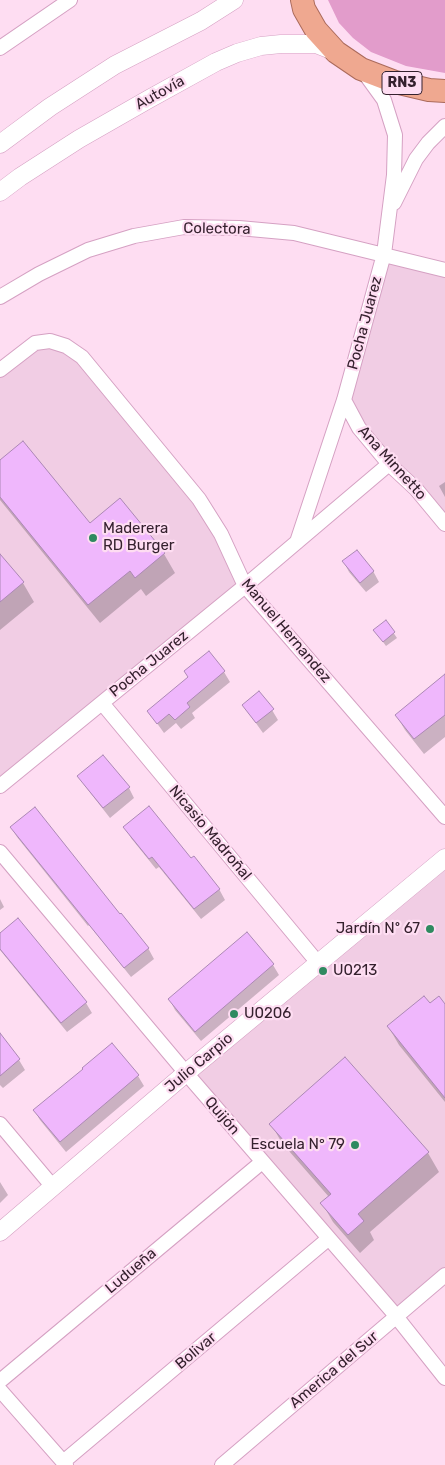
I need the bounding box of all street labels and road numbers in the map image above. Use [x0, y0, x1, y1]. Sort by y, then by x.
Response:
street label: Autovía [132, 72, 188, 114]
road number: RN3 [382, 72, 422, 95]
street label: Colectora [183, 219, 251, 239]
street label: Pocha Juarez [344, 274, 386, 372]
street label: Ana Minnetto [354, 422, 430, 504]
street label: Manuel Hernandez [237, 575, 335, 687]
street label: Pocha Juarez [106, 627, 192, 701]
street label: Nicasio Madroñal [165, 782, 255, 884]
street label: Julio Carpio [161, 1029, 237, 1097]
street label: Quijón [201, 1093, 243, 1139]
street label: Ludueña [102, 1245, 160, 1297]
street label: America del Sur [286, 1328, 382, 1412]
street label: Bolivar [172, 1329, 220, 1373]

